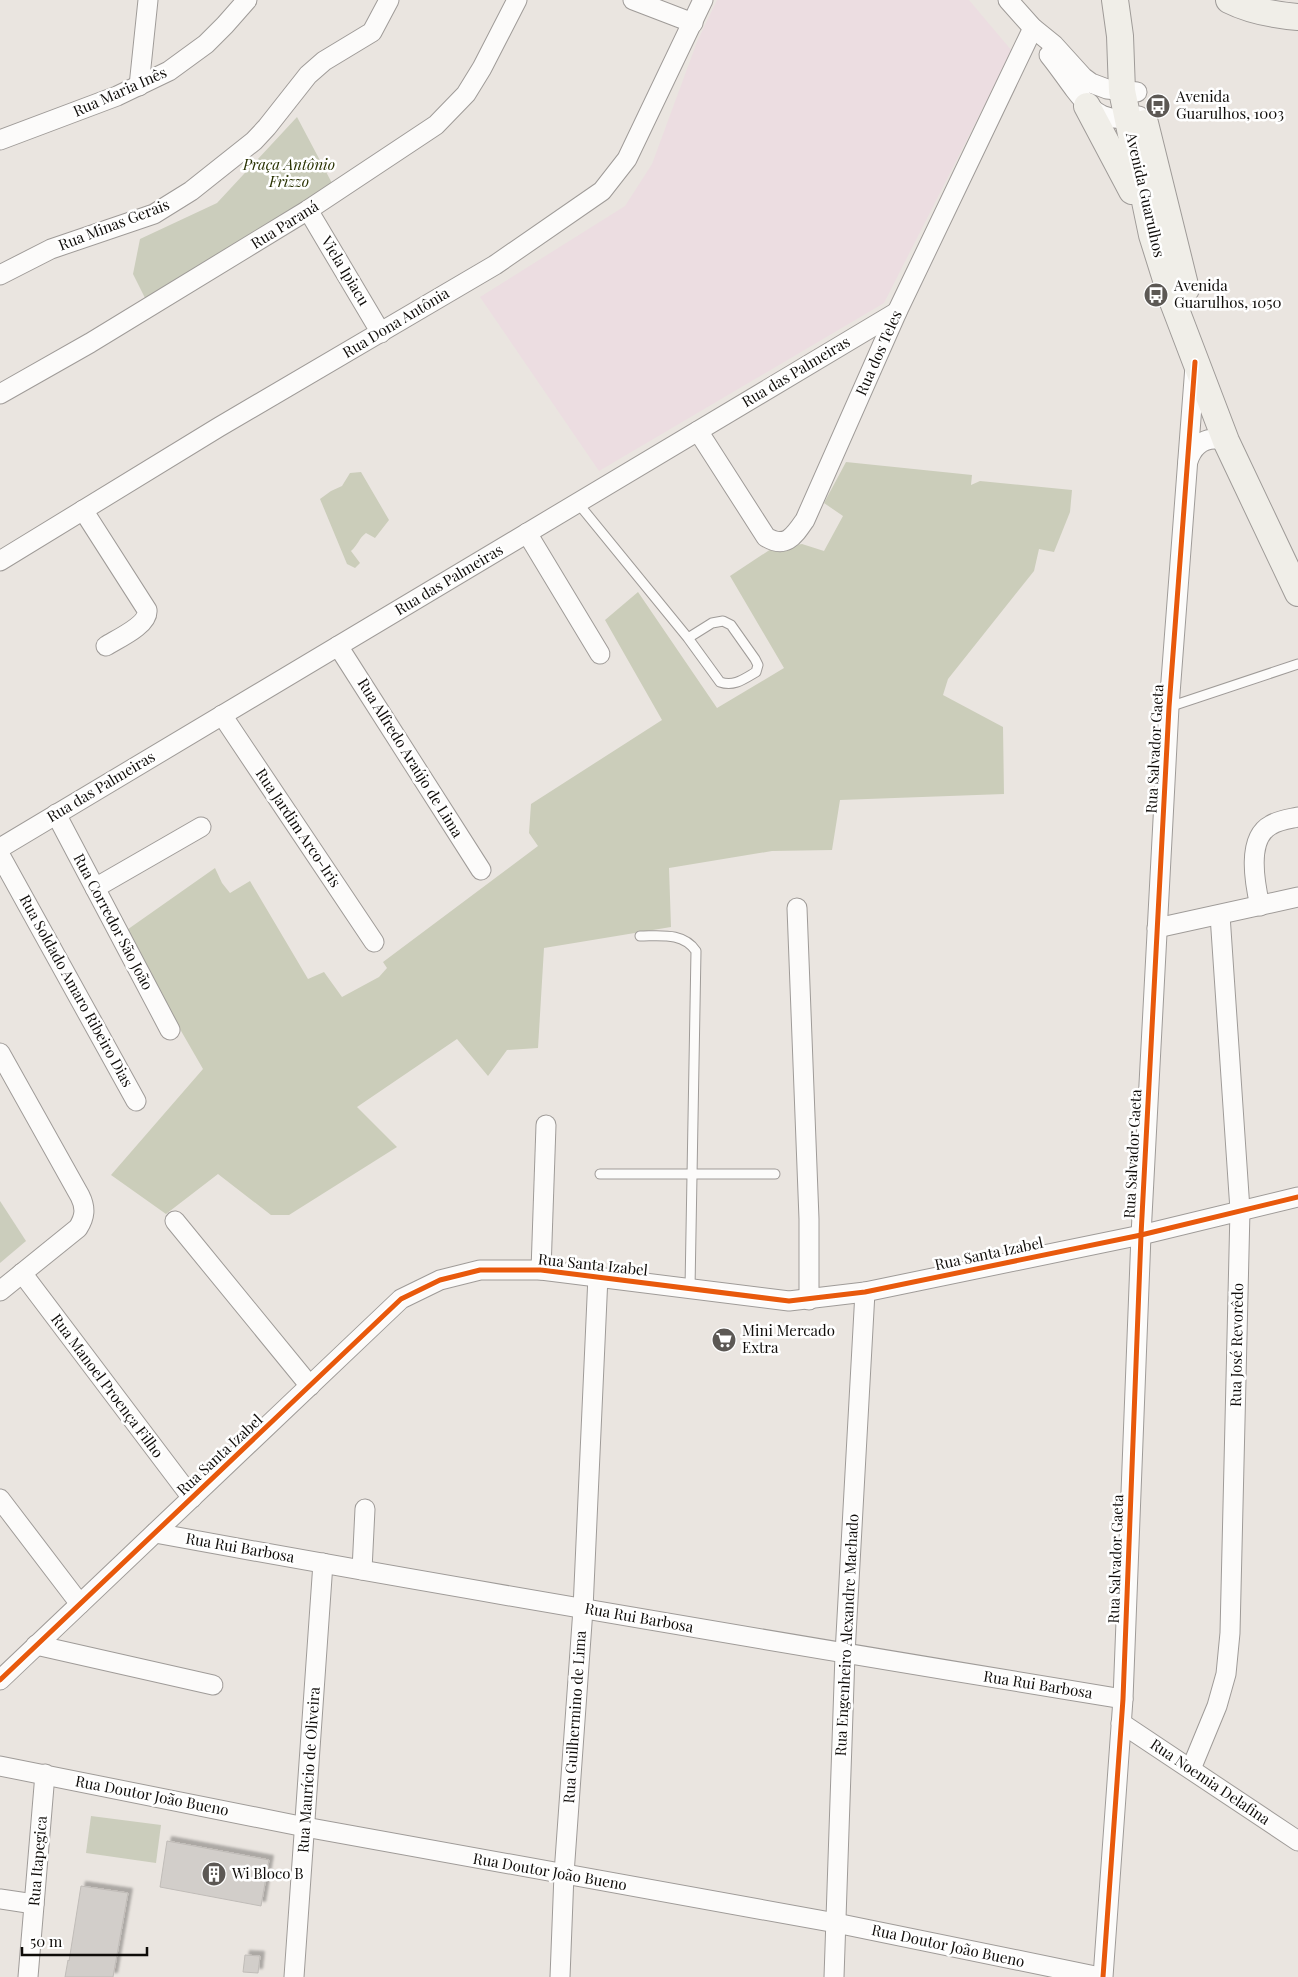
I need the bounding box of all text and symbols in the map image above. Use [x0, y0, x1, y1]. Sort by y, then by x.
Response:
street label: Rua Maria Inês [70, 62, 170, 121]
place label: Avenida Guarulhos, 1003 [1175, 86, 1284, 123]
bus stop icon: Avenida Guarulhos, 1003 [1145, 93, 1171, 119]
street label: Avenida Guarulhos [1122, 129, 1170, 259]
park label: Praça Antônio Frizzo [242, 154, 335, 191]
street label: Rua Minas Gerais [55, 194, 172, 254]
street label: Rua Paraná [247, 195, 323, 253]
street label: Viela Ipiacu [317, 231, 375, 309]
place label: Avenida Guarulhos, 1050 [1173, 275, 1282, 312]
street label: Rua Dona Antônia [339, 282, 453, 362]
bus stop icon: Avenida Guarulhos, 1050 [1143, 282, 1169, 308]
street label: Rua dos Teles [850, 307, 906, 398]
street label: Rua das Palmeiras [738, 331, 853, 411]
street label: Rua das Palmeiras [391, 539, 506, 619]
street label: Rua Alfredo Araújo de Lima [354, 674, 468, 841]
street label: Rua Salvador Gaeta [1141, 683, 1167, 814]
street label: Rua das Palmeiras [43, 746, 158, 826]
street label: Rua Jardim Arco-Iris [252, 764, 346, 891]
street label: Rua Corredor São João [69, 850, 158, 993]
street label: Rua Soldado Amaro Ribeiro Dias [16, 891, 138, 1090]
street label: Rua Salvador Gaeta [1119, 1088, 1145, 1219]
street label: Rua Santa Izabel [933, 1232, 1045, 1274]
street label: Rua Santa Izabel [537, 1248, 649, 1280]
street label: Rua José Revorêdo [1225, 1283, 1247, 1407]
street label: Rua Manoel Proença Filho [47, 1309, 169, 1461]
place label: Mini Mercado Extra [742, 1320, 835, 1357]
supermarket icon: Mini Mercado Extra [711, 1327, 737, 1353]
street label: Rua Santa Izabel [172, 1409, 266, 1499]
street label: Rua Salvador Gaeta [1103, 1493, 1127, 1624]
street label: Rua Engenheiro Alexandre Machado [830, 1513, 862, 1757]
street label: Rua Rui Barbosa [184, 1528, 297, 1567]
street label: Rua Rui Barbosa [583, 1598, 696, 1637]
street label: Rua Guilhermino de Lima [558, 1629, 590, 1804]
street label: Rua Rui Barbosa [982, 1666, 1095, 1703]
street label: Rua Maurício de Oliveira [292, 1686, 324, 1854]
street label: Rua Noemia Delafina [1147, 1734, 1275, 1829]
street label: Rua Doutor João Bueno [74, 1770, 231, 1820]
street label: Rua Itapegica [23, 1814, 51, 1907]
street label: Rua Doutor João Bueno [472, 1848, 629, 1894]
building icon: Wi Bloco B [201, 1861, 227, 1887]
place label: Wi Bloco B [231, 1863, 304, 1883]
street label: Rua Doutor João Bueno [870, 1919, 1027, 1971]
scale bar [22, 1924, 148, 1956]
text: 50 m [30, 1931, 63, 1951]

